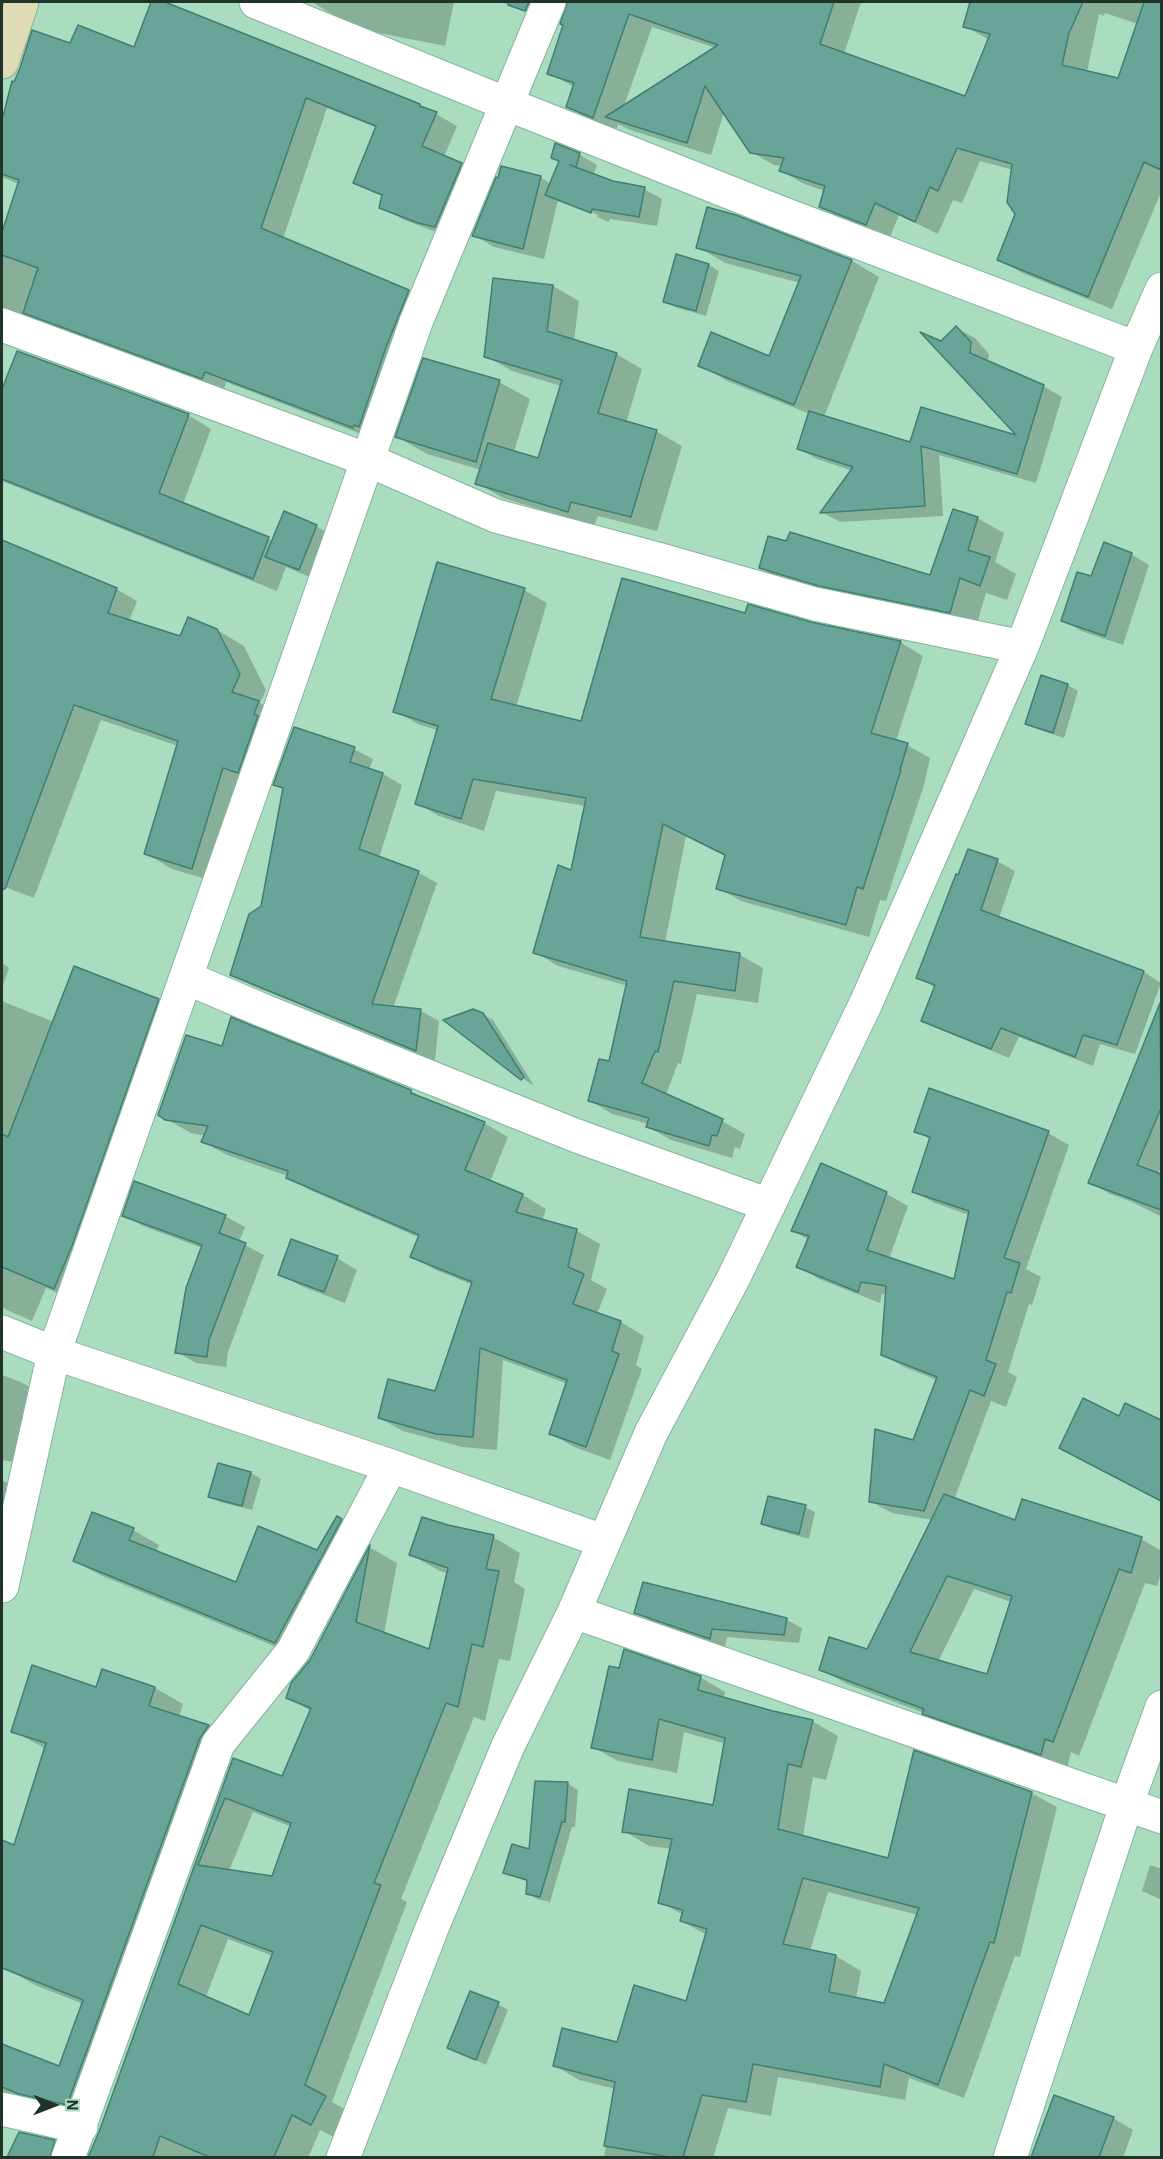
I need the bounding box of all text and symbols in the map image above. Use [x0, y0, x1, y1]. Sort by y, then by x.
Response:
north arrow [24, 2075, 84, 2135]
text: N [64, 2099, 80, 2111]

